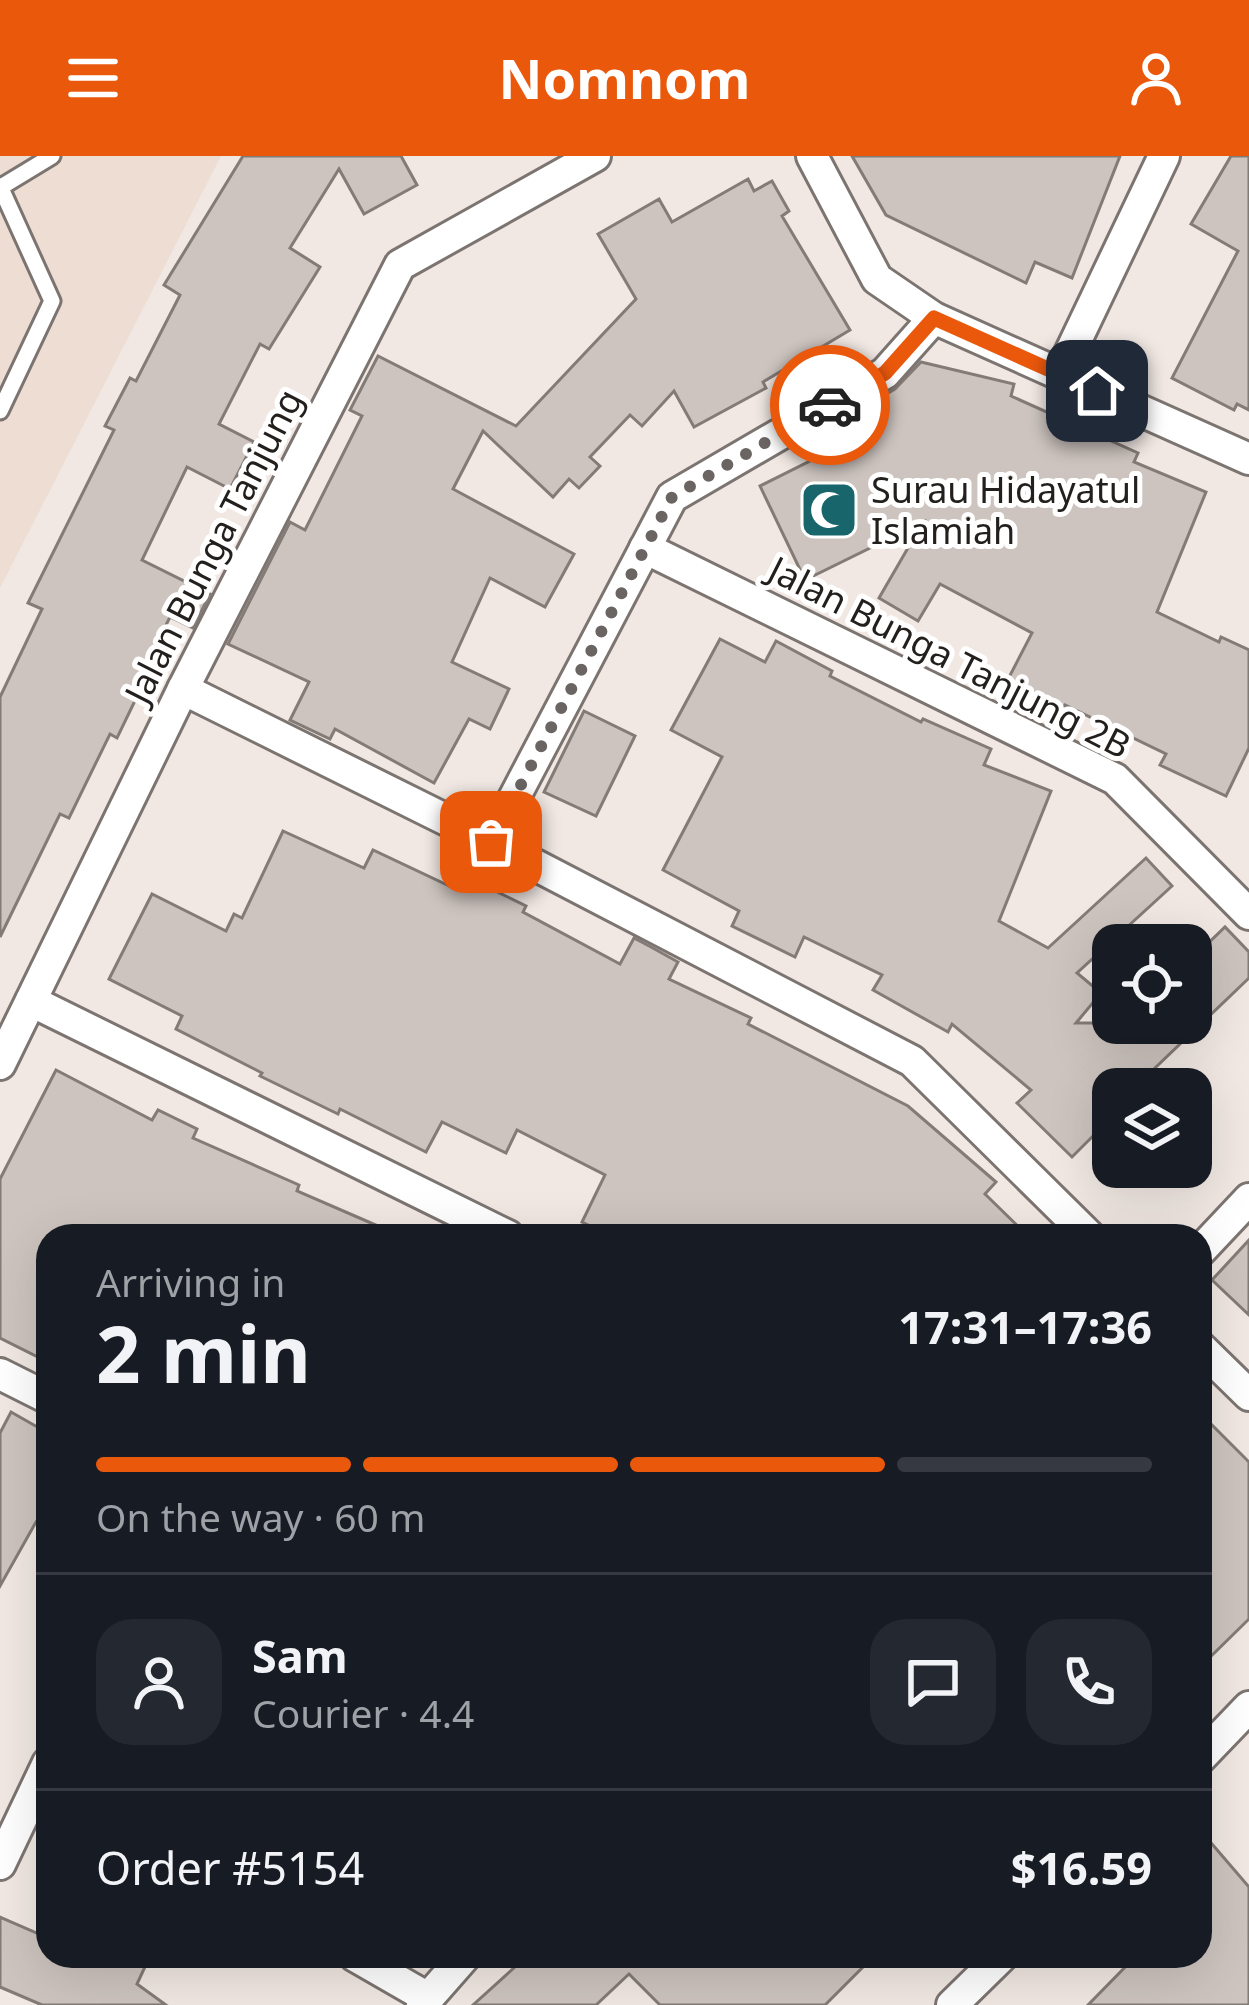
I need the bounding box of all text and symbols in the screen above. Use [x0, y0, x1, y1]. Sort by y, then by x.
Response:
text: Nomnom [499, 41, 750, 115]
icon: menu [60, 45, 126, 111]
icon: person [1123, 45, 1189, 111]
pin [1046, 340, 1148, 442]
courier [770, 345, 890, 465]
icon: home [1064, 358, 1130, 424]
icon: car [797, 372, 863, 438]
street label: Jalan Bunga Tanjung [111, 381, 313, 714]
place label: Surau Hidayatul Islamiah [871, 465, 1140, 555]
mosque icon: Surau Hidayatul Islamiah [798, 479, 860, 541]
street label: Jalan Bunga Tanjung 2B [758, 543, 1139, 770]
pin [440, 791, 542, 893]
icon: bag [458, 809, 524, 875]
map controls [1092, 924, 1212, 1188]
button: locate [1092, 924, 1212, 1044]
button: layers [1092, 1068, 1212, 1188]
text: Arriving in [96, 1255, 285, 1308]
text: 17:31–17:36 [898, 1296, 1152, 1357]
text: 2 min [96, 1300, 311, 1406]
text: On the way · 60 m [96, 1490, 425, 1543]
button: person [96, 1619, 222, 1745]
button: chat [870, 1619, 996, 1745]
button: phone [1026, 1619, 1152, 1745]
text: Sam [252, 1625, 348, 1686]
text: Courier · 4.4 [252, 1686, 474, 1739]
text: Order #5154 [96, 1837, 364, 1898]
text: $16.59 [1011, 1837, 1152, 1898]

